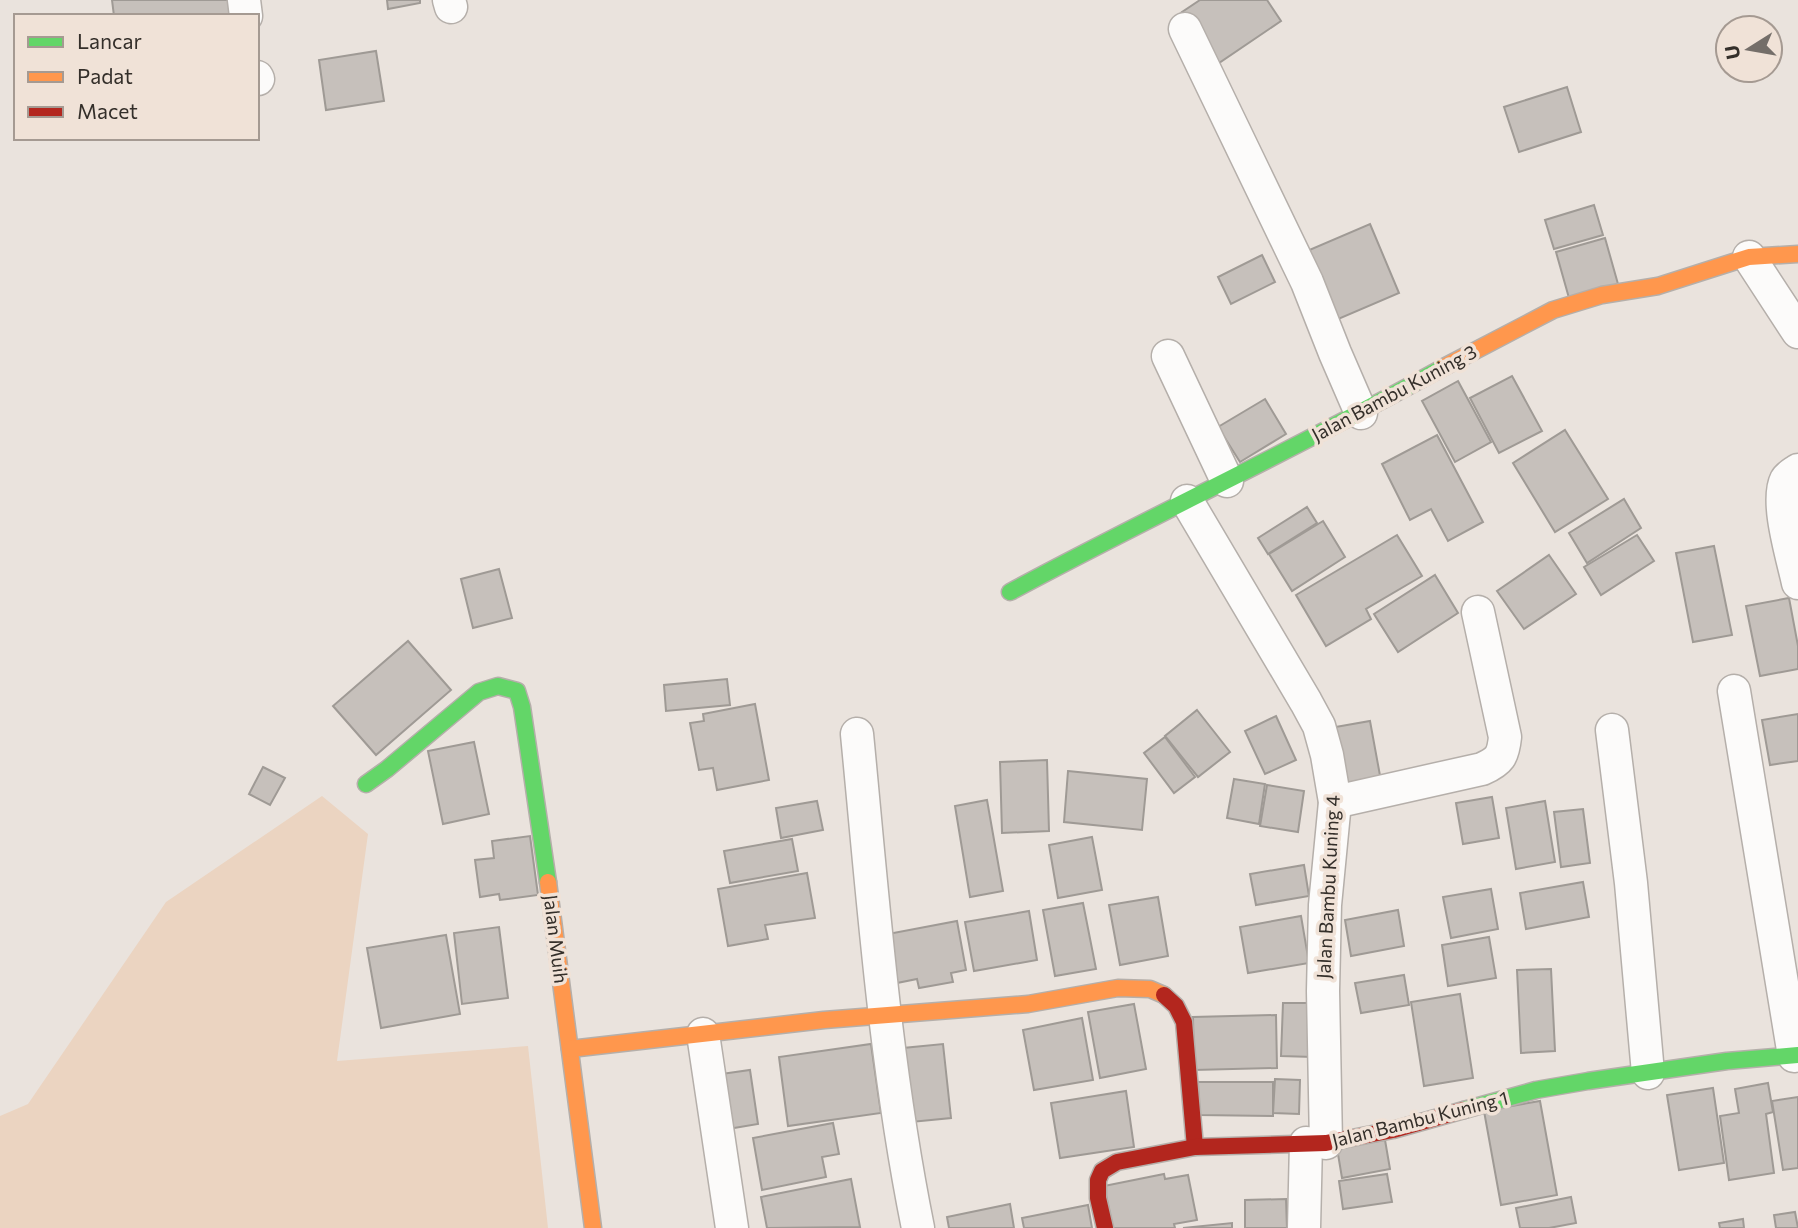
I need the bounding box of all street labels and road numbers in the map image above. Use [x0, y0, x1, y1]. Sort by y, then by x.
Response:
street label: Jalan Bambu Kuning 3 [1307, 339, 1480, 446]
street label: Jalan Bambu Kuning 4 [1311, 794, 1344, 980]
street label: Jalan Muih [540, 893, 573, 985]
street label: Jalan Bambu Kuning 1 [1329, 1085, 1510, 1152]

